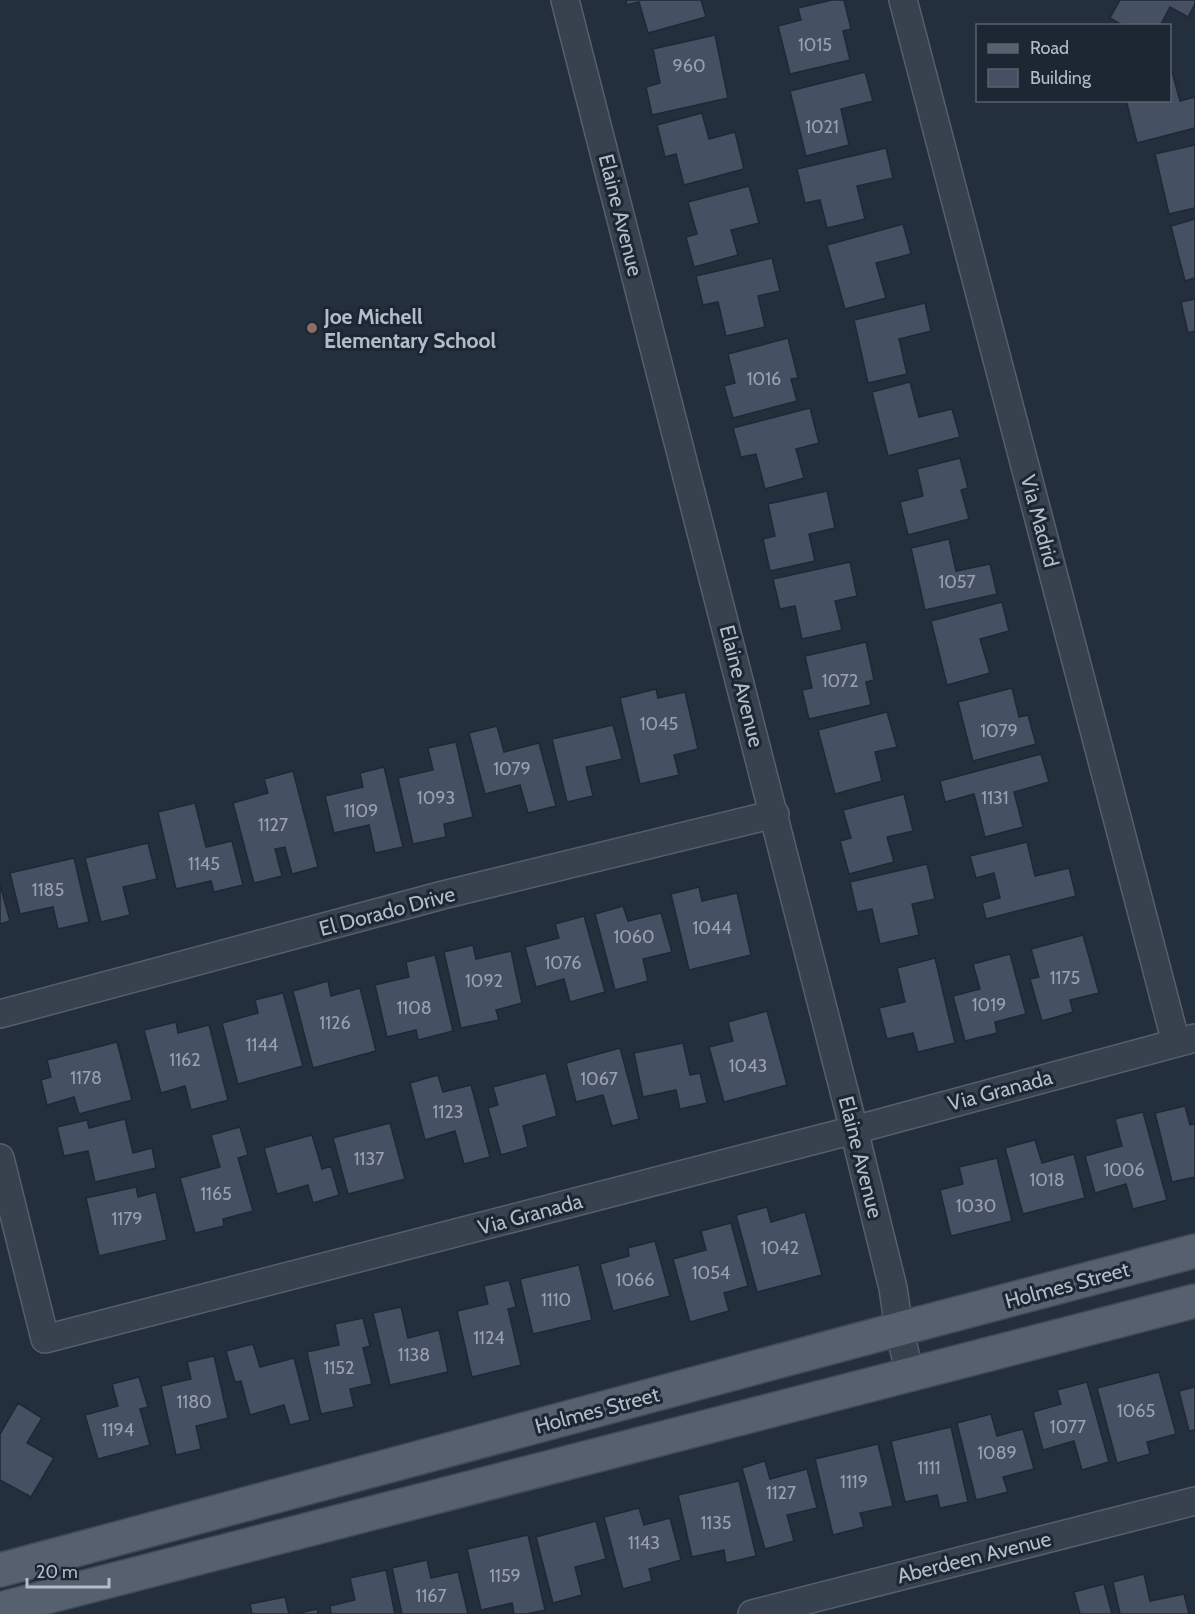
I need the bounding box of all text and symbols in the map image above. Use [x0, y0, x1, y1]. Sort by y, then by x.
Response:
legend [976, 24, 1171, 102]
house number: 1015 [798, 34, 832, 56]
text: Road [1030, 37, 1069, 59]
house number: 960 [672, 55, 706, 77]
text: Building [1030, 67, 1092, 89]
house number: 1021 [805, 116, 839, 138]
street label: Elaine Avenue [594, 151, 648, 279]
place label: Joe Michell Elementary School [323, 304, 497, 353]
marker: Joe Michell Elementary School [305, 321, 319, 335]
house number: 1016 [747, 368, 781, 390]
street label: Via Madrid [1016, 472, 1064, 570]
house number: 1057 [938, 571, 976, 593]
street label: Elaine Avenue [715, 622, 769, 750]
house number: 1072 [822, 670, 858, 692]
house number: 1045 [640, 713, 678, 735]
house number: 1079 [980, 720, 1018, 742]
house number: 1079 [493, 758, 531, 780]
house number: 1093 [417, 787, 455, 809]
house number: 1131 [981, 787, 1009, 809]
house number: 1109 [344, 800, 378, 822]
house number: 1127 [258, 814, 288, 836]
house number: 1145 [188, 853, 220, 875]
house number: 1185 [32, 879, 64, 901]
street label: El Dorado Drive [316, 881, 458, 941]
house number: 1044 [692, 917, 732, 939]
house number: 1060 [613, 926, 655, 948]
house number: 1076 [544, 952, 582, 974]
house number: 1175 [1050, 967, 1080, 989]
house number: 1092 [465, 970, 503, 992]
house number: 1019 [972, 994, 1006, 1016]
house number: 1108 [396, 997, 432, 1019]
house number: 1126 [319, 1012, 351, 1034]
house number: 1144 [246, 1034, 278, 1056]
house number: 1162 [169, 1049, 201, 1071]
house number: 1043 [729, 1055, 767, 1077]
street label: Via Granada [945, 1064, 1055, 1116]
house number: 1178 [70, 1067, 102, 1089]
house number: 1067 [580, 1068, 618, 1090]
street label: Elaine Avenue [834, 1093, 888, 1221]
house number: 1123 [433, 1101, 463, 1123]
house number: 1137 [354, 1148, 384, 1170]
house number: 1006 [1103, 1159, 1145, 1181]
house number: 1018 [1029, 1169, 1065, 1191]
house number: 1165 [200, 1183, 232, 1205]
street label: Via Granada [475, 1188, 585, 1240]
house number: 1030 [956, 1195, 996, 1217]
house number: 1179 [111, 1208, 143, 1230]
house number: 1042 [761, 1237, 799, 1259]
street label: Holmes Street [1002, 1256, 1132, 1314]
house number: 1054 [692, 1262, 730, 1284]
house number: 1066 [616, 1269, 654, 1291]
house number: 1110 [541, 1289, 571, 1311]
house number: 1124 [473, 1327, 505, 1349]
house number: 1138 [398, 1344, 430, 1366]
house number: 1152 [324, 1357, 354, 1379]
street label: Holmes Street [532, 1381, 662, 1439]
house number: 1180 [176, 1391, 212, 1413]
house number: 1065 [1117, 1400, 1155, 1422]
house number: 1077 [1050, 1416, 1086, 1438]
house number: 1194 [102, 1419, 134, 1441]
house number: 1089 [977, 1442, 1017, 1464]
house number: 1111 [917, 1457, 941, 1479]
house number: 1119 [840, 1471, 868, 1493]
house number: 1127 [766, 1482, 796, 1504]
house number: 1135 [700, 1512, 732, 1534]
street label: Aberdeen Avenue [894, 1526, 1054, 1588]
house number: 1143 [628, 1532, 660, 1554]
scale bar [27, 1551, 110, 1589]
text: 20 m [36, 1561, 78, 1583]
house number: 1159 [489, 1565, 521, 1587]
house number: 1167 [416, 1585, 446, 1607]

